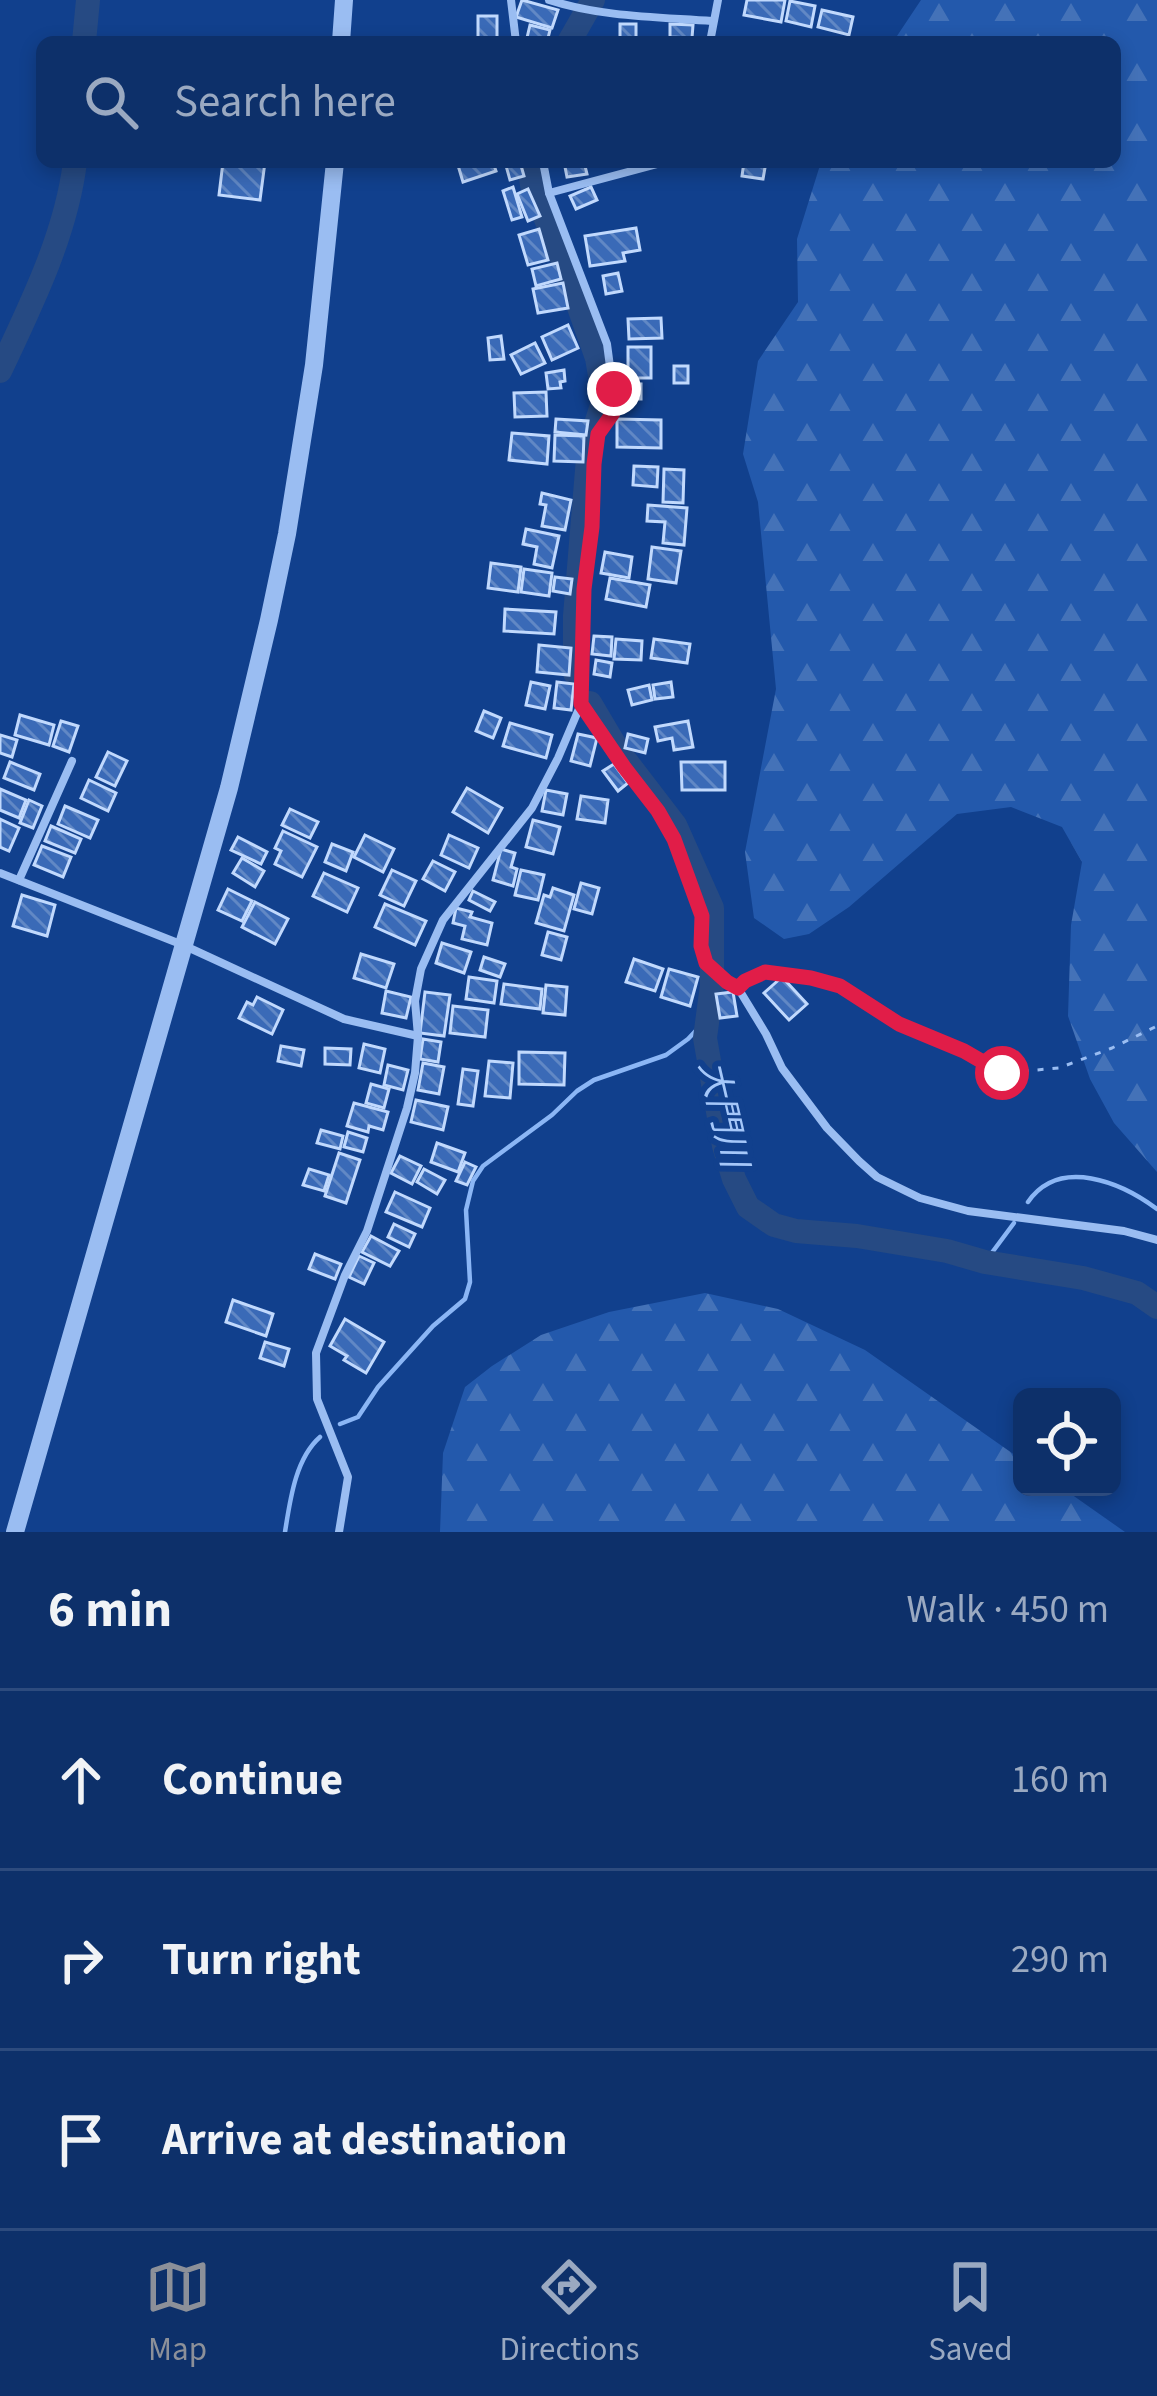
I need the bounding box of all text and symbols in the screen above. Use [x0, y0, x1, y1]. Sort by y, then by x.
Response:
search box [36, 36, 1121, 168]
icon: search [78, 69, 144, 135]
text: Search here [174, 70, 396, 134]
route end [587, 362, 641, 416]
route start [975, 1046, 1029, 1100]
water label: 大門川 [686, 1056, 761, 1176]
map controls [1013, 1388, 1121, 1496]
button: locate [1013, 1388, 1121, 1496]
text: 6 min [48, 1574, 172, 1646]
text: Walk · 450 m [906, 1582, 1109, 1638]
icon: ahead [48, 1747, 114, 1813]
text: Continue [162, 1748, 343, 1812]
text: 160 m [1011, 1752, 1109, 1808]
icon: right [48, 1927, 114, 1993]
text: Turn right [162, 1928, 361, 1992]
text: 290 m [1011, 1932, 1109, 1988]
icon: arrive [48, 2107, 114, 2173]
text: Arrive at destination [162, 2108, 567, 2172]
tab: Map [145, 2254, 211, 2373]
tab: Directions [500, 2254, 639, 2373]
tab: Saved [928, 2254, 1012, 2373]

